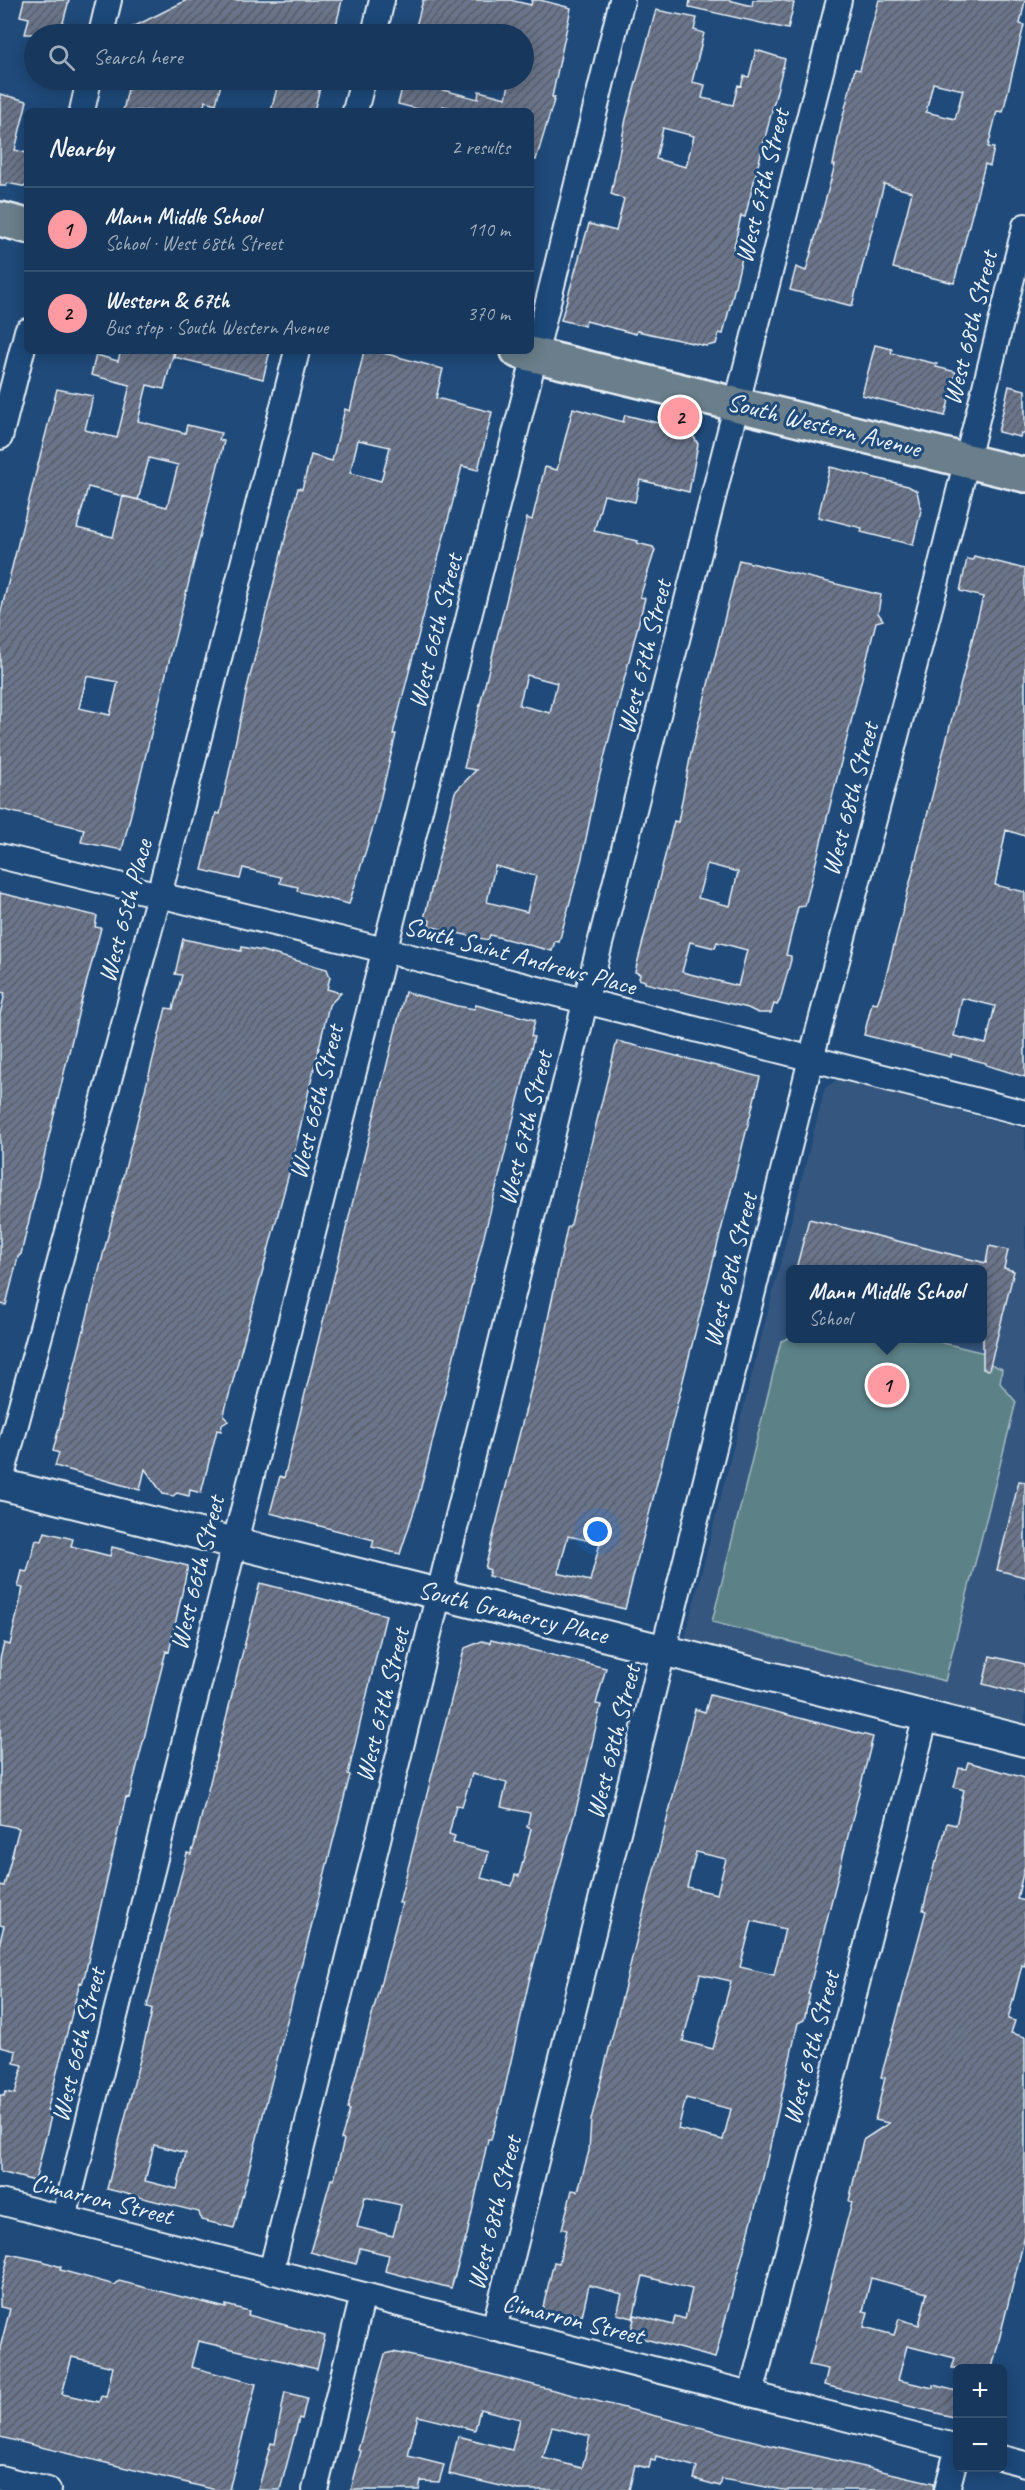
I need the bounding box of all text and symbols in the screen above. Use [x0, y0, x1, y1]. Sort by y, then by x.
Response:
search box [24, 24, 534, 90]
icon: search [45, 41, 78, 74]
text: Search here [93, 43, 183, 71]
street label: West 67th Street [727, 103, 798, 266]
text: Nearby [48, 131, 113, 164]
text: 2 results [451, 135, 510, 160]
text: Mann Middle School [105, 203, 261, 231]
text: 1 [63, 217, 72, 242]
text: 110 m [467, 217, 510, 242]
text: School · West 68th Street [105, 231, 283, 256]
street label: West 68th Street [935, 245, 1006, 408]
text: Western & 67th [105, 287, 229, 315]
text: 2 [63, 301, 72, 326]
text: 370 m [467, 301, 510, 326]
text: Bus stop · South Western Avenue [105, 315, 328, 340]
street label: South Western Avenue [724, 385, 927, 466]
pin: 2 [660, 394, 700, 440]
street label: West 66th Street [400, 548, 471, 711]
street label: West 67th Street [609, 574, 680, 737]
street label: West 68th Street [814, 716, 887, 879]
street label: West 65th Place [90, 834, 160, 986]
street label: South Saint Andrews Place [400, 909, 641, 1003]
street label: West 66th Street [281, 1019, 352, 1182]
street label: West 67th Street [490, 1045, 561, 1208]
street label: West 68th Street [695, 1187, 766, 1350]
popup [786, 1265, 987, 1343]
text: Mann Middle School [809, 1278, 964, 1306]
text: School [809, 1306, 852, 1331]
pin: 1 [868, 1362, 906, 1408]
street label: West 66th Street [162, 1490, 233, 1653]
your location [583, 1517, 612, 1546]
street label: South Gramercy Place [415, 1573, 613, 1652]
street label: West 67th Street [347, 1622, 418, 1785]
street label: West 68th Street [578, 1659, 649, 1822]
street label: West 66th Street [43, 1962, 114, 2125]
street label: West 69th Street [775, 1965, 848, 2128]
street label: West 68th Street [459, 2130, 530, 2293]
street label: Cimarron Street [28, 2166, 178, 2233]
street label: Cimarron Street [499, 2286, 649, 2353]
map controls [953, 2364, 1007, 2472]
button: + [953, 2364, 1007, 2418]
button: − [953, 2418, 1007, 2472]

